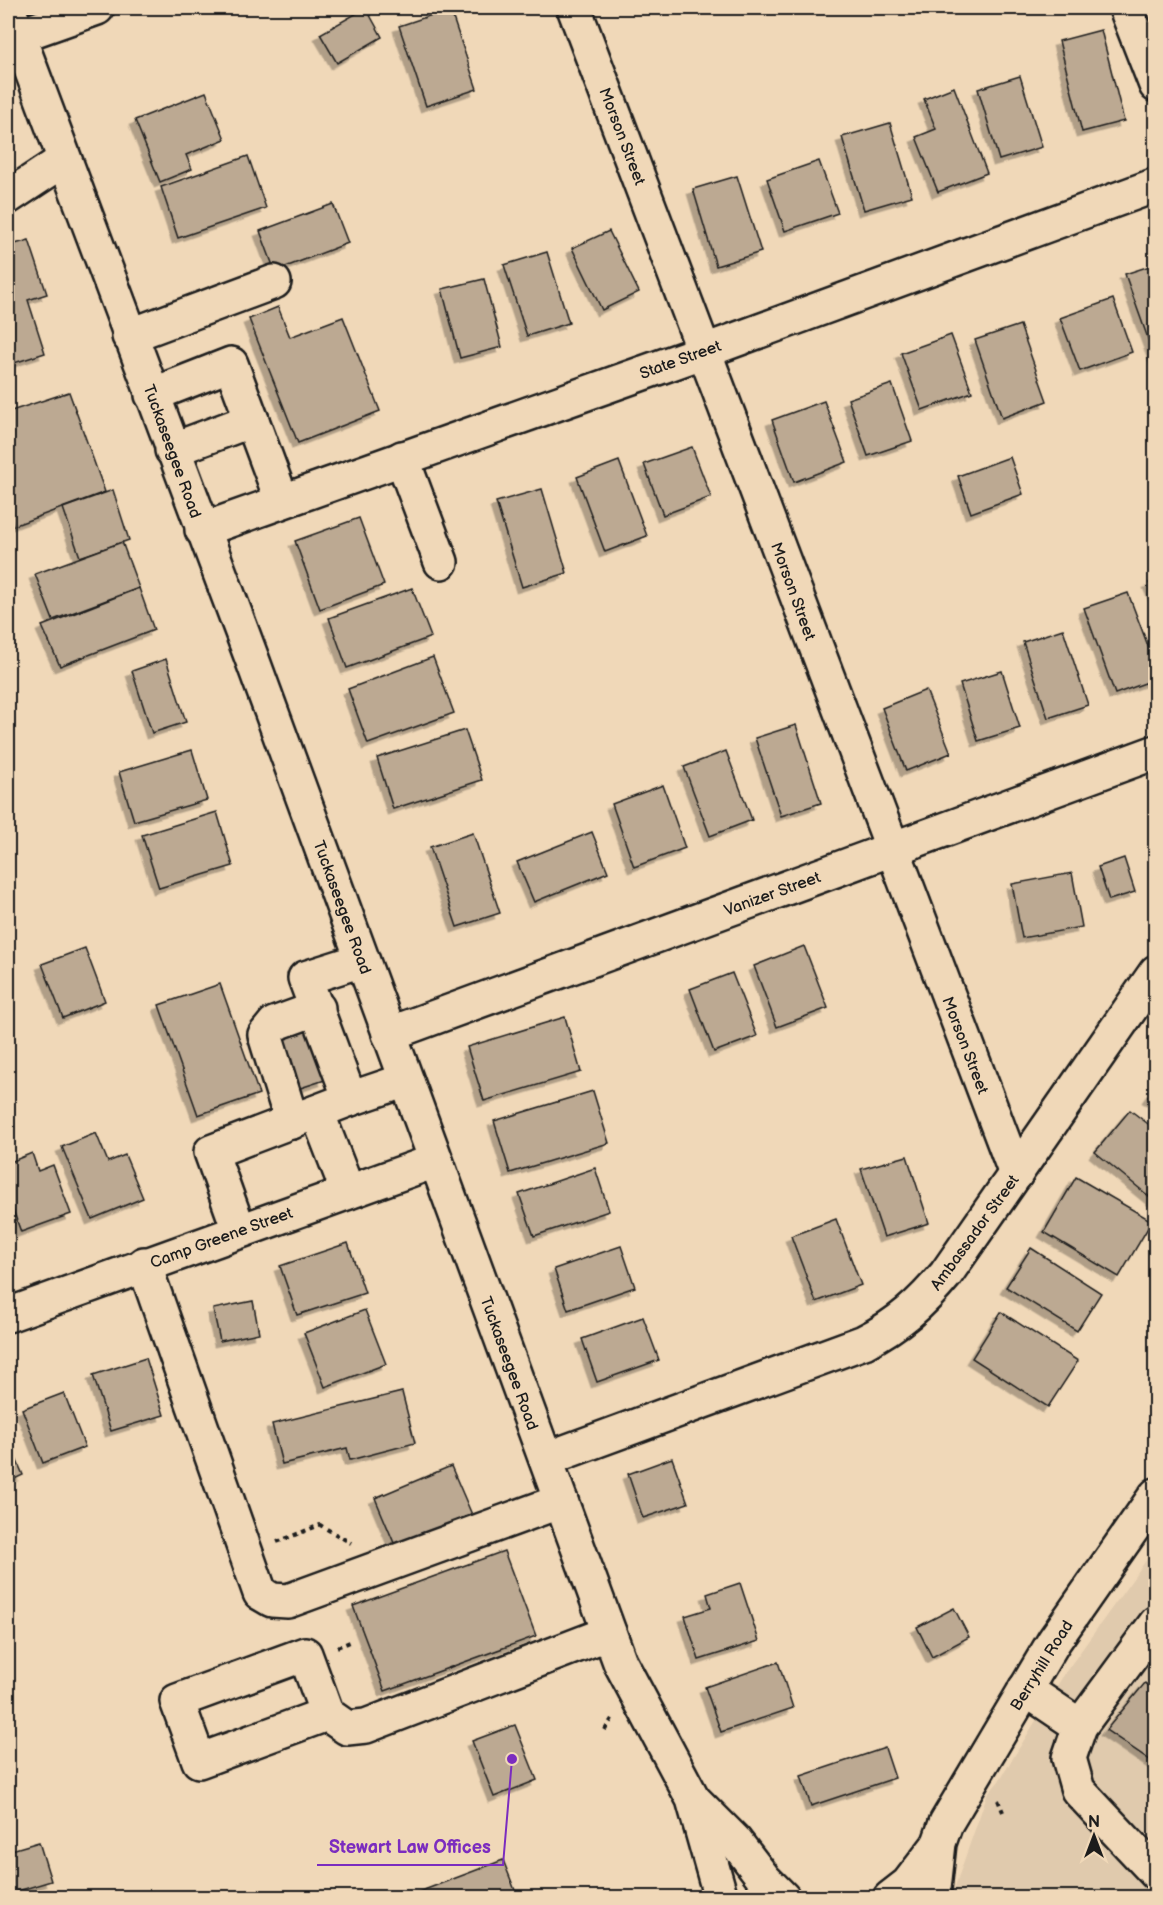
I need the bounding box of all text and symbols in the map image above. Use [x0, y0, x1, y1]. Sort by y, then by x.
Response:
street label: Morson Street [594, 85, 649, 188]
street label: State Street [637, 337, 724, 384]
street label: Tuckaseegee Road [139, 382, 205, 521]
street label: Morson Street [766, 540, 819, 643]
street label: Tuckaseegee Road [309, 838, 375, 977]
street label: Vanizer Street [722, 868, 823, 921]
street label: Morson Street [937, 994, 992, 1097]
street label: Ambassador Street [927, 1171, 1024, 1294]
street label: Camp Greene Street [148, 1204, 295, 1273]
street label: Tuckaseegee Road [476, 1294, 542, 1433]
street label: Berryhill Road [1007, 1617, 1078, 1714]
north arrow [1064, 1806, 1124, 1866]
text: N [1088, 1813, 1100, 1832]
callout: Stewart Law Offices [317, 1829, 503, 1865]
text: Stewart Law Offices [329, 1837, 491, 1858]

